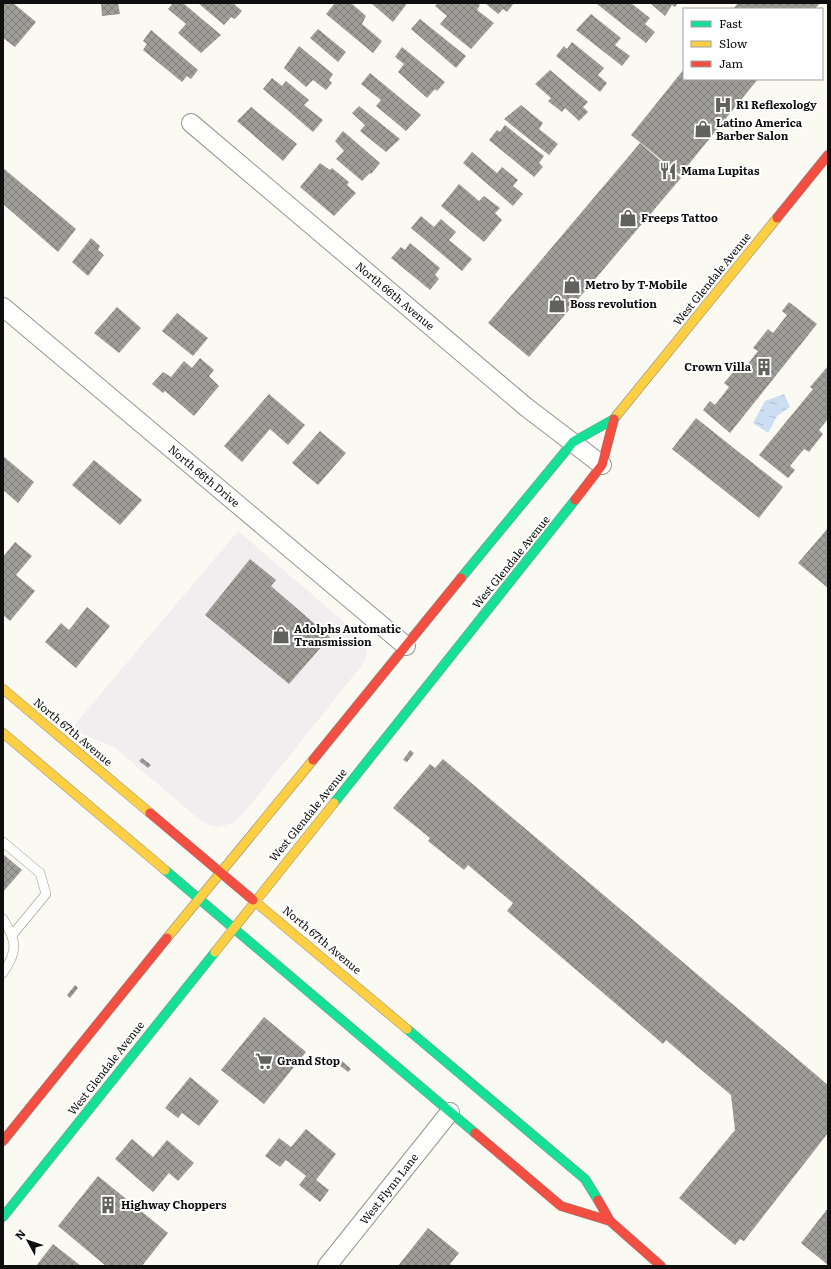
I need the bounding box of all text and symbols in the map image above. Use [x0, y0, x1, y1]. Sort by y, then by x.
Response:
legend [683, 8, 823, 80]
text: Fast [719, 14, 743, 32]
text: Slow [719, 34, 748, 52]
text: Jam [719, 54, 744, 72]
hospital icon: R1 Reflexology [713, 95, 733, 115]
place label: R1 Reflexology [736, 96, 817, 112]
place label: Latino America Barber Salon [716, 114, 803, 143]
shop icon: Latino America Barber Salon [693, 119, 713, 139]
restaurant icon: Mama Lupitas [658, 161, 678, 181]
place label: Mama Lupitas [681, 162, 760, 178]
shop icon: Freeps Tattoo [618, 208, 638, 228]
place label: Freeps Tattoo [641, 209, 718, 225]
street label: West Glendale Avenue [669, 228, 754, 328]
street label: North 66th Avenue [353, 257, 439, 333]
shop icon: Metro by T-Mobile [562, 275, 582, 295]
place label: Metro by T-Mobile [585, 276, 687, 292]
shop icon: Boss revolution [547, 294, 567, 314]
place label: Boss revolution [570, 295, 657, 311]
building icon: Crown Villa [754, 357, 774, 377]
place label: Crown Villa [684, 358, 752, 374]
street label: North 66th Drive [166, 441, 244, 510]
street label: West Glendale Avenue [468, 511, 553, 611]
place label: Adolphs Automatic Transmission [294, 620, 401, 649]
shop icon: Adolphs Automatic Transmission [271, 625, 291, 645]
street label: North 67th Avenue [31, 694, 117, 769]
street label: West Glendale Avenue [265, 764, 350, 864]
street label: North 67th Avenue [280, 902, 366, 977]
street label: West Glendale Avenue [63, 1017, 147, 1118]
supermarket icon: Grand Stop [254, 1051, 274, 1071]
place label: Grand Stop [277, 1052, 340, 1068]
street label: West Flynn Lane [355, 1149, 421, 1227]
building icon: Highway Choppers [98, 1195, 118, 1215]
place label: Highway Choppers [121, 1196, 227, 1212]
north arrow [8, 1221, 48, 1261]
text: N [10, 1225, 29, 1243]

